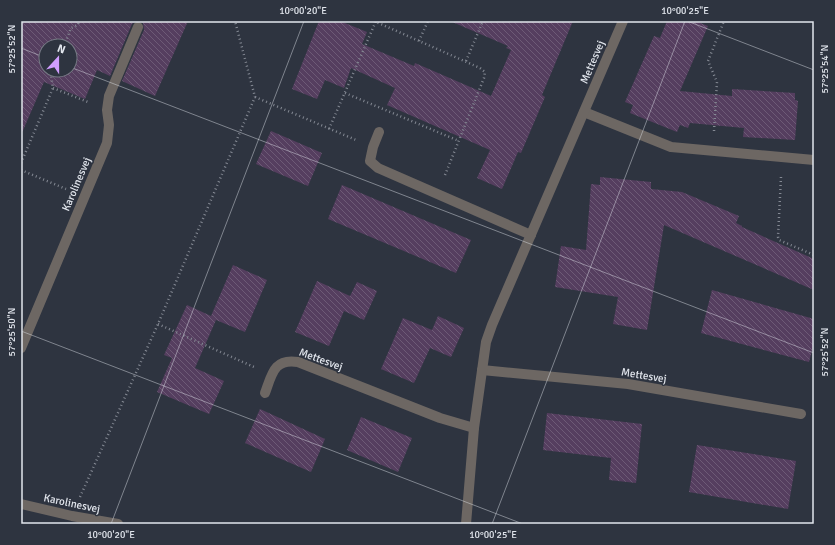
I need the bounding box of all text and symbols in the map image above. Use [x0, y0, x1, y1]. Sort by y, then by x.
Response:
text: 10°00'20"E [279, 5, 327, 17]
text: 10°00'25"E [661, 5, 709, 17]
text: 57°25'52"N [6, 25, 18, 73]
north arrow [38, 38, 78, 78]
street label: Mettesvej [578, 39, 607, 86]
text: N [56, 42, 67, 57]
text: 57°25'54"N [819, 45, 831, 93]
street label: Karolinesvej [59, 155, 94, 213]
text: 57°25'50"N [6, 308, 18, 356]
text: 57°25'52"N [819, 328, 831, 376]
street label: Mettesvej [297, 346, 345, 373]
street label: Mettesvej [620, 365, 668, 385]
street label: Karolinesvej [42, 491, 101, 516]
text: 10°00'20"E [87, 529, 135, 541]
text: 10°00'25"E [469, 529, 517, 541]

